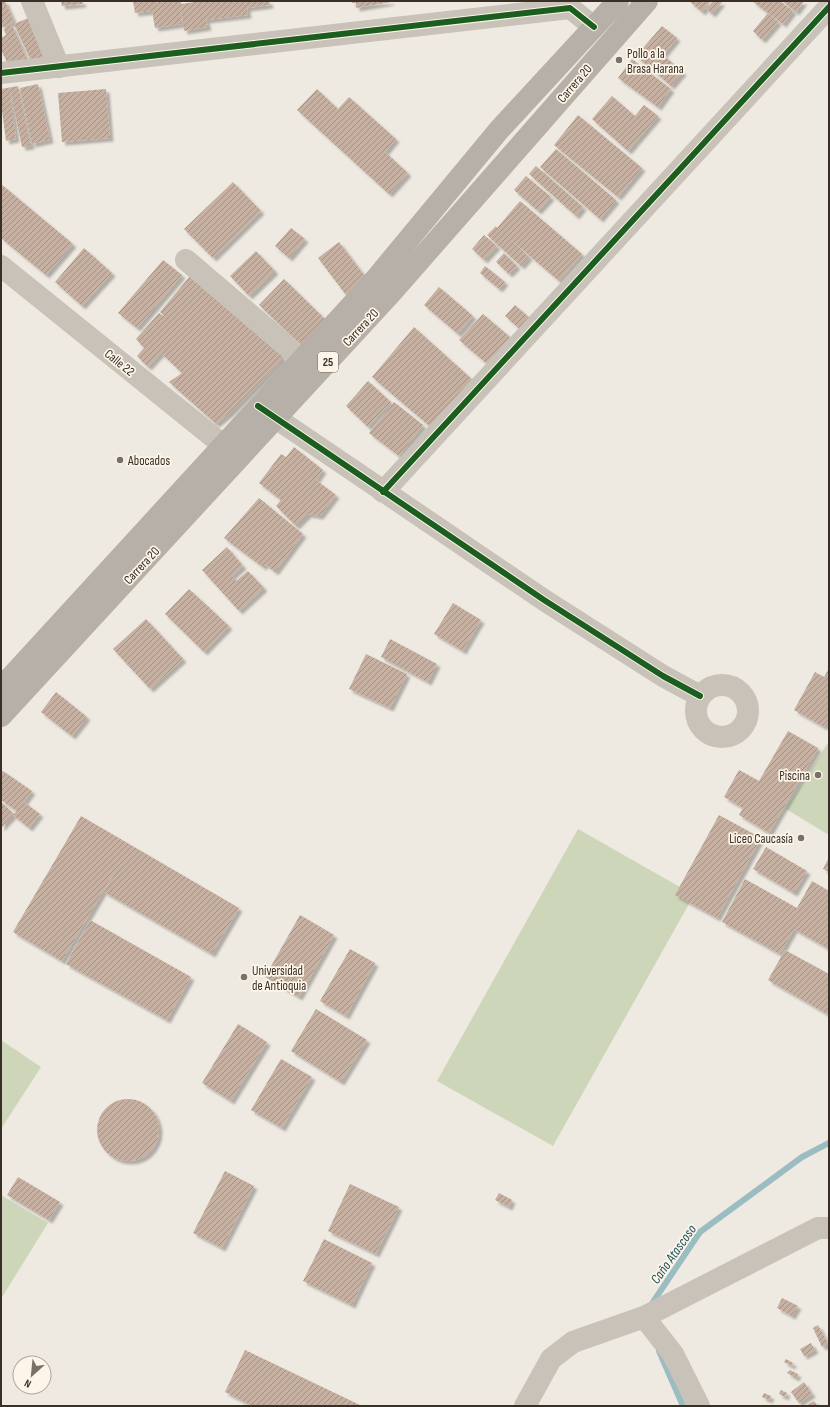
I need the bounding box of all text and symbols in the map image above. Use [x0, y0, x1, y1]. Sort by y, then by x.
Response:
place label: Pollo a la Brasa Harana [627, 46, 684, 77]
marker: Pollo a la Brasa Harana [614, 55, 624, 65]
street label: Carrera 20 [554, 61, 596, 106]
street label: Carrera 20 [339, 306, 382, 350]
street label: Calle 22 [101, 346, 138, 380]
road number: 25 [318, 352, 338, 372]
place label: Abocados [127, 453, 170, 469]
marker: Abocados [115, 455, 125, 465]
street label: Carrera 20 [120, 544, 163, 588]
place label: Piscina [779, 768, 810, 784]
marker: Piscina [813, 770, 823, 780]
place label: Liceo Caucasía [729, 831, 793, 847]
marker: Liceo Caucasía [796, 833, 806, 843]
place label: Universidad de Antioquia [252, 963, 306, 994]
marker: Universidad de Antioquia [239, 972, 249, 982]
water label: Caño Atascoso [647, 1221, 700, 1287]
north arrow [12, 1355, 52, 1395]
text: N [22, 1376, 33, 1391]

